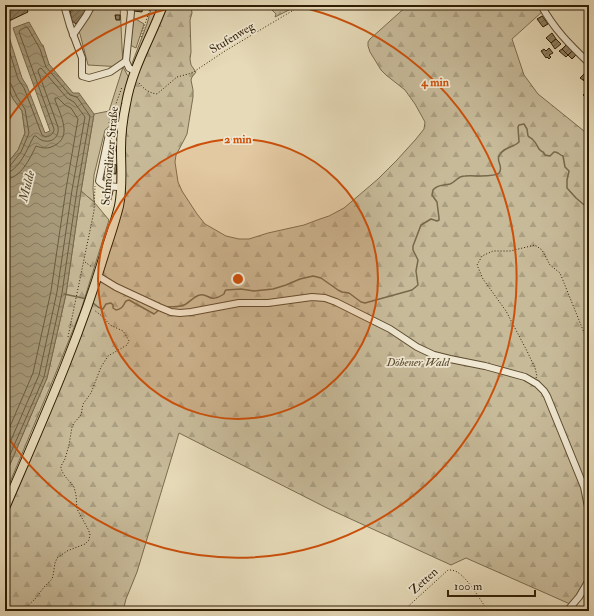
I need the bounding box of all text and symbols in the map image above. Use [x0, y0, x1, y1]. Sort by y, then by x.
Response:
street label: Stufenweg [207, 18, 258, 57]
text: 4 min [420, 75, 450, 90]
street label: Schmorditzer Straße [98, 106, 122, 206]
text: 2 min [224, 132, 252, 147]
water label: Mulde [15, 168, 39, 204]
centre of rings [231, 272, 245, 286]
park label: Döbener Wald [385, 355, 451, 370]
street label: Zetten [407, 564, 441, 598]
scale bar [448, 572, 535, 598]
text: 100 m [454, 579, 483, 594]

